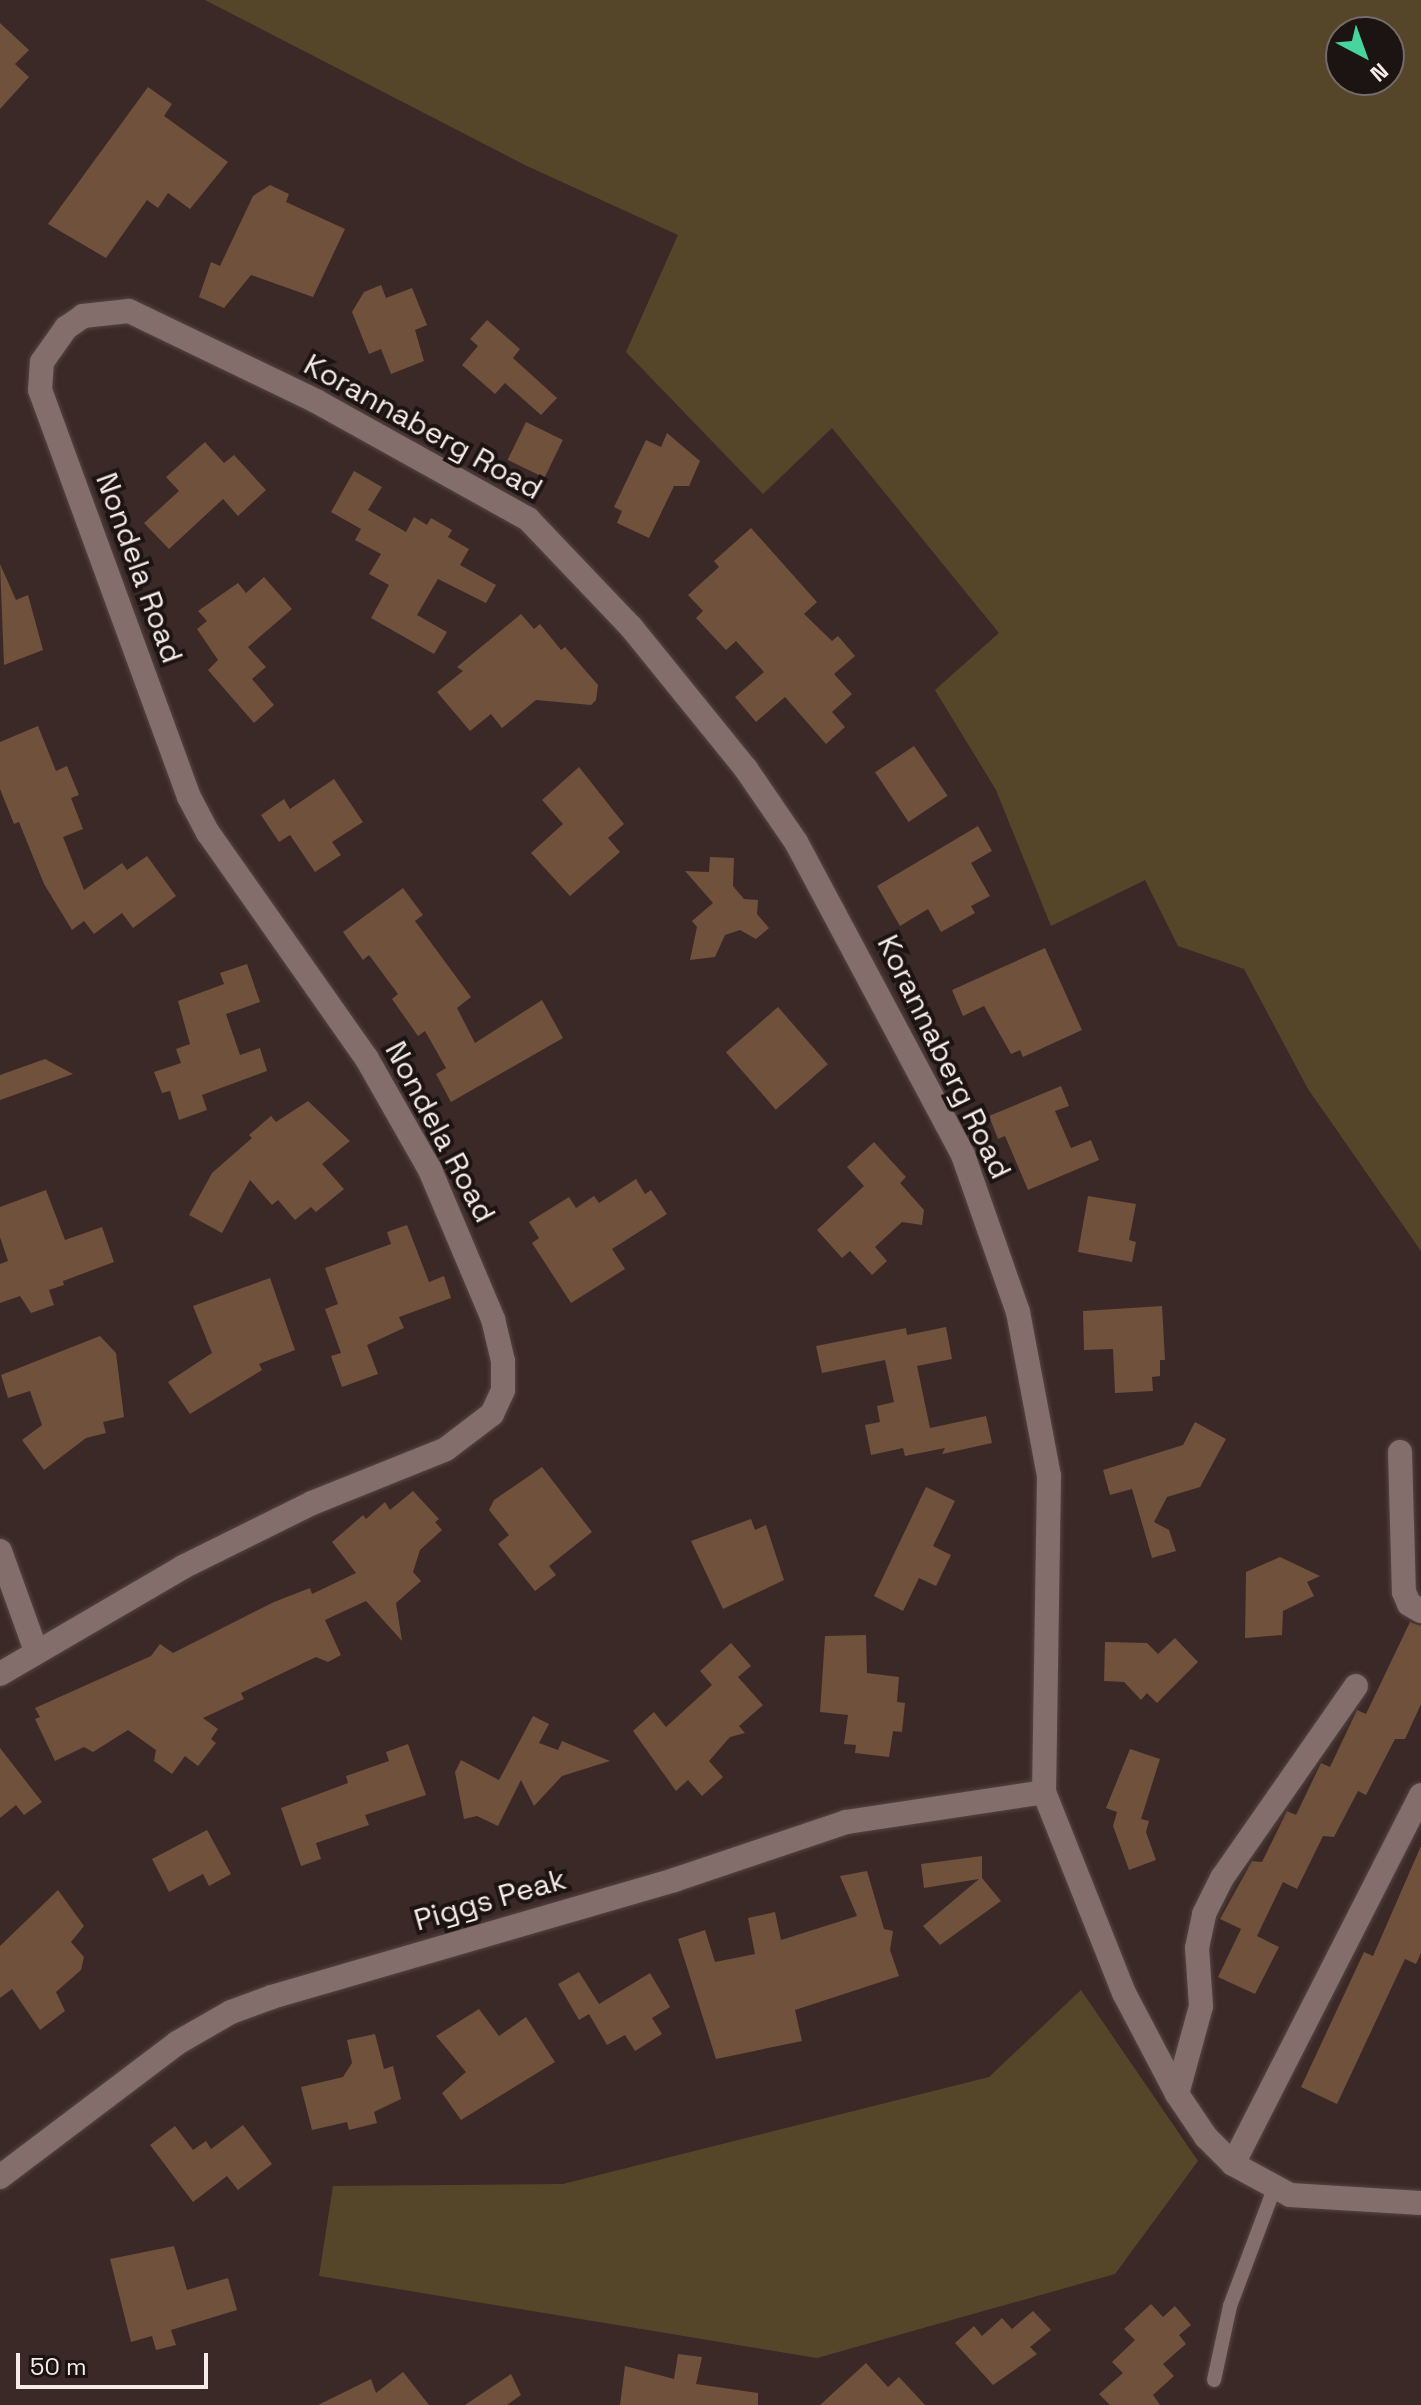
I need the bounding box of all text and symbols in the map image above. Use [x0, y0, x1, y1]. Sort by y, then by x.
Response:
north arrow [1325, 16, 1405, 96]
text: N [1365, 57, 1394, 88]
street label: Korannaberg Road [298, 347, 548, 507]
street label: Nondela Road [88, 468, 190, 668]
street label: Korannaberg Road [869, 929, 1019, 1185]
street label: Nondela Road [377, 1035, 503, 1229]
street label: Piggs Peak [410, 1861, 570, 1939]
scale bar [20, 2337, 212, 2387]
text: 50 m [30, 2351, 87, 2382]

